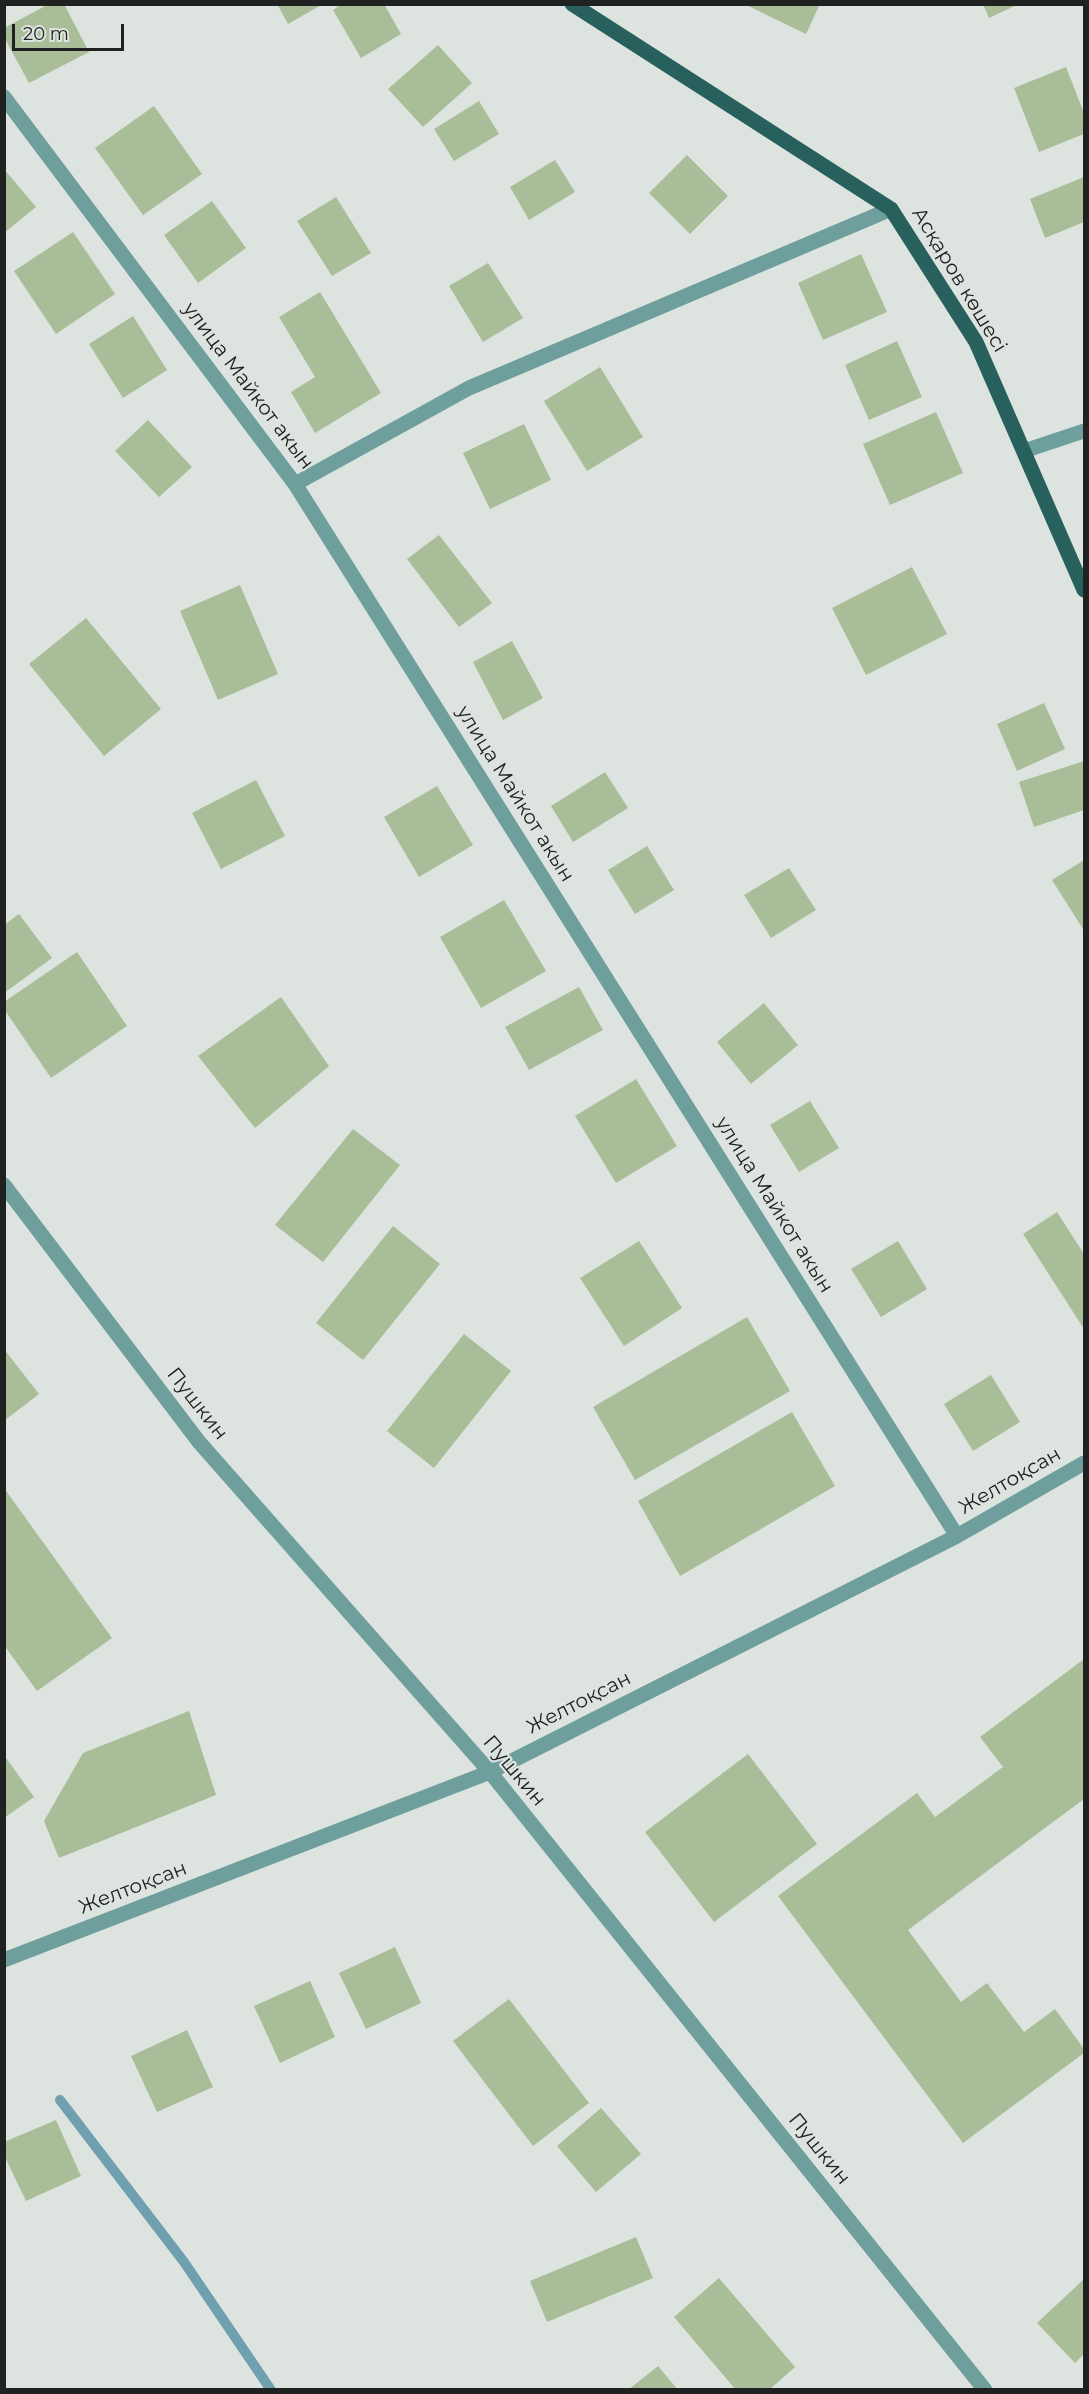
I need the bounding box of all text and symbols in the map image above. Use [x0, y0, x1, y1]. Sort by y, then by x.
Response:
scale bar [15, 12, 128, 50]
text: 20 m [23, 23, 69, 45]
street label: Асқаров көшесі [906, 203, 1012, 357]
street label: улица Майкот акын [177, 298, 319, 474]
street label: улица Майкот акын [451, 702, 579, 886]
street label: улица Майкот акын [710, 1113, 838, 1297]
street label: Пушкин [161, 1363, 233, 1445]
street label: Желтоқсан [955, 1442, 1065, 1520]
street label: Желтоқсан [523, 1666, 635, 1740]
street label: Пушкин [477, 1731, 551, 1811]
street label: Желтоқсан [76, 1856, 190, 1920]
street label: Пушкин [783, 2108, 855, 2190]

